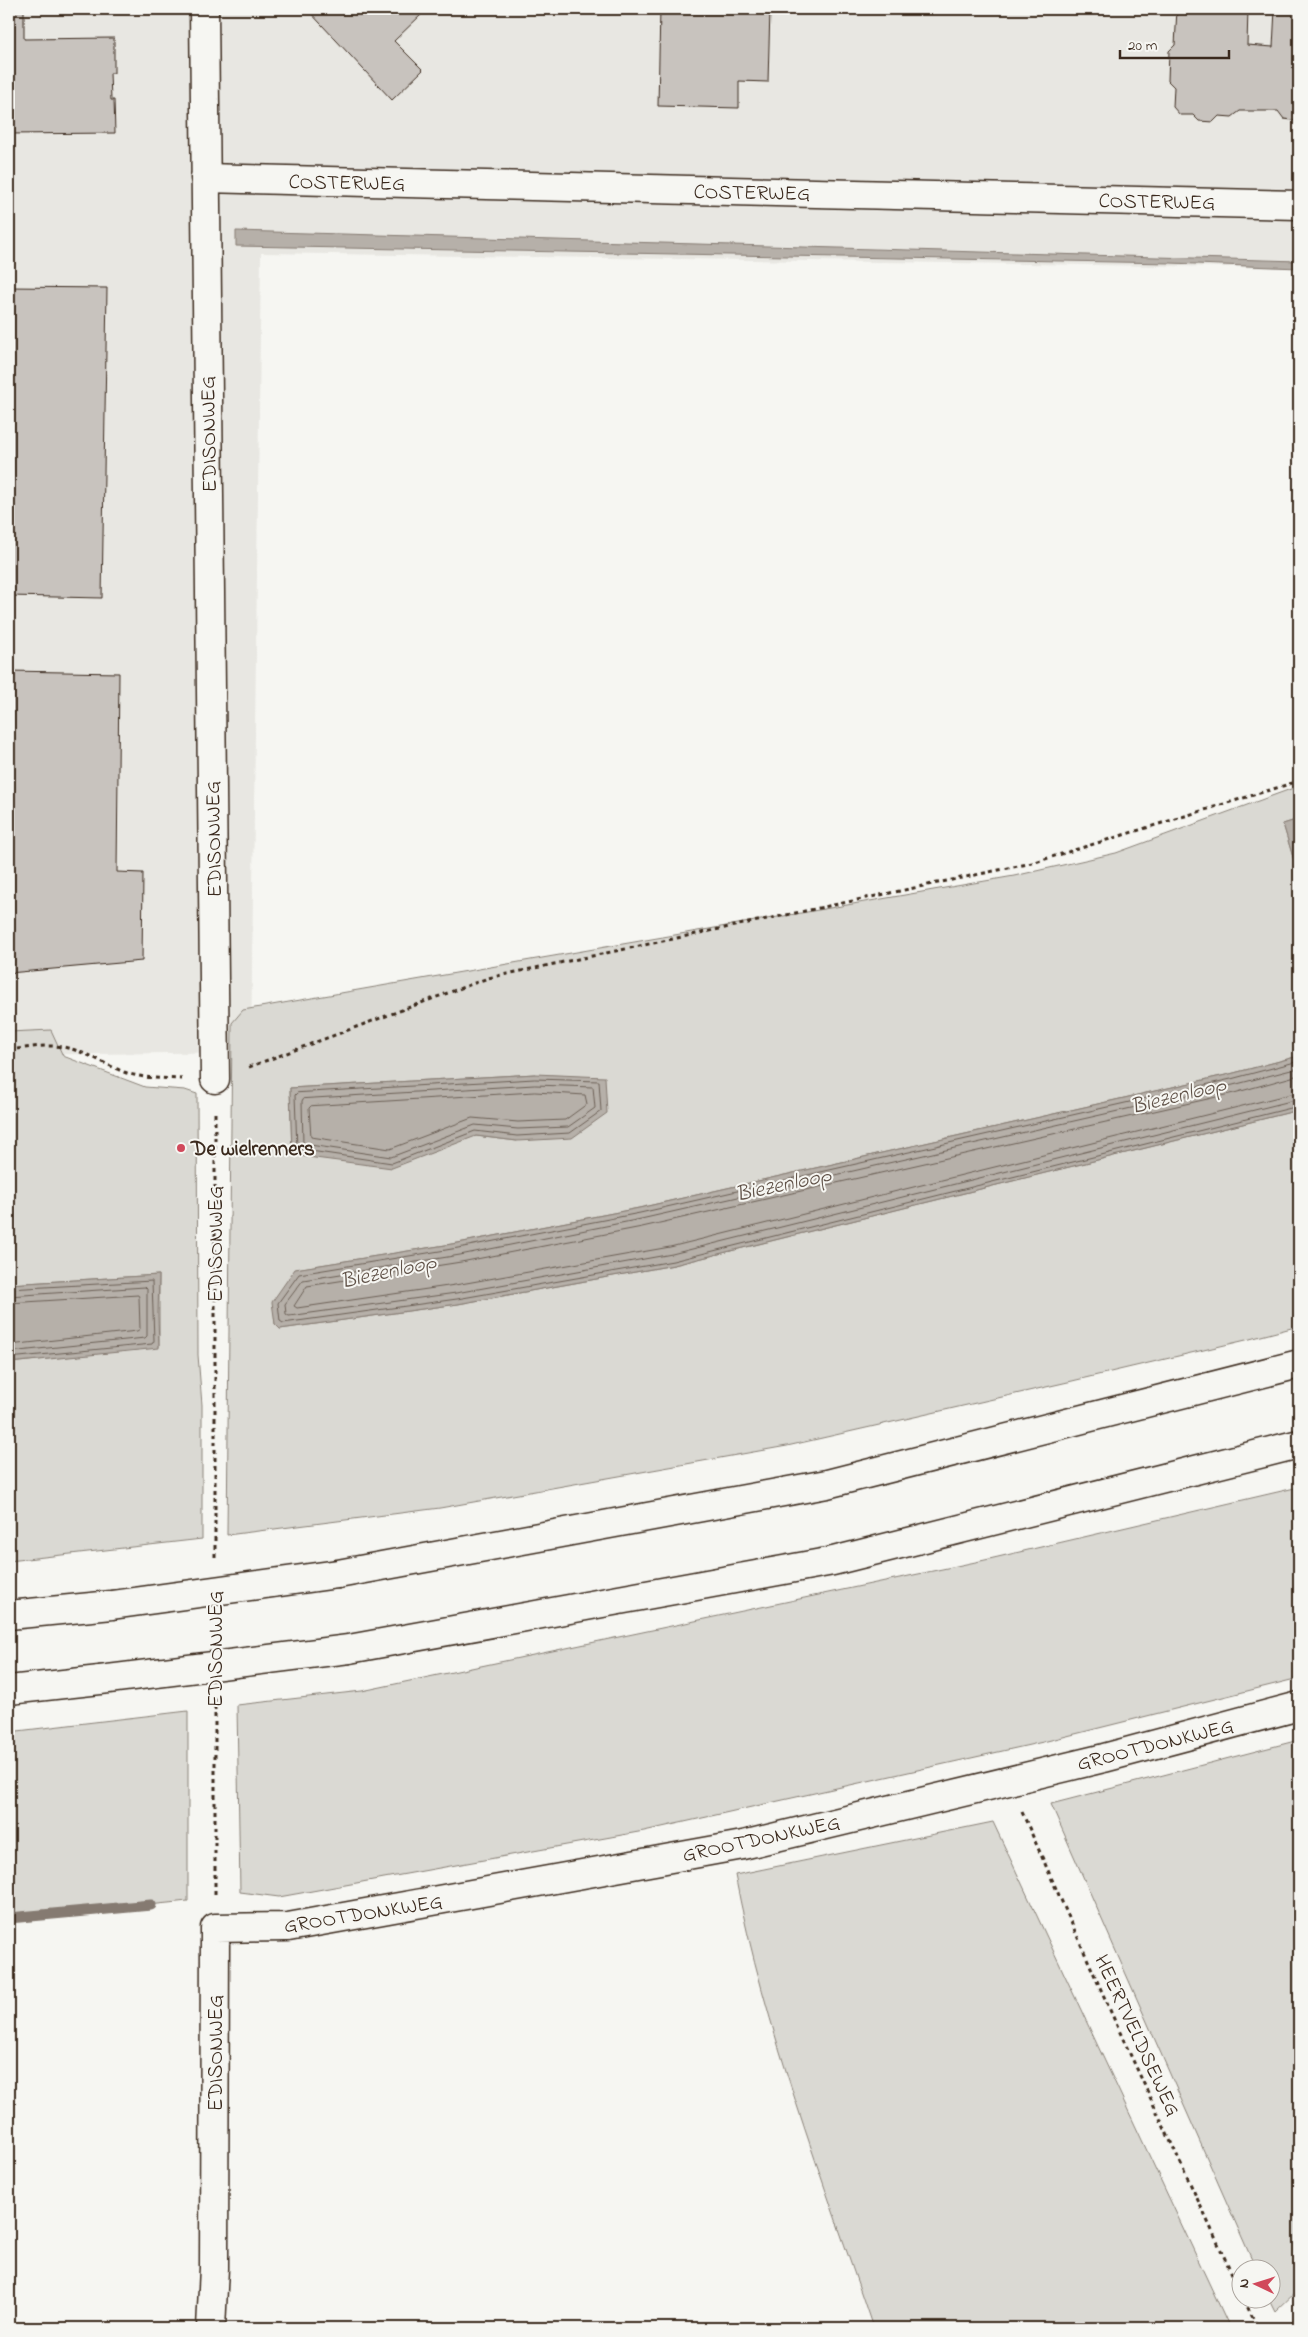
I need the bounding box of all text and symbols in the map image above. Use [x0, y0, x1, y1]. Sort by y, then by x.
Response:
scale bar [1120, 28, 1229, 60]
text: 20 m [1128, 35, 1158, 57]
street label: COSTERWEG [288, 168, 406, 200]
street label: COSTERWEG [693, 178, 811, 210]
street label: COSTERWEG [1098, 187, 1216, 219]
street label: EDISONWEG [194, 375, 226, 493]
street label: EDISONWEG [199, 780, 231, 898]
water label: Biezenloop [1128, 1069, 1231, 1124]
place label: De wielrenners [190, 1135, 315, 1165]
marker: De wielrenners [175, 1142, 187, 1154]
water label: Biezenloop [733, 1160, 835, 1212]
street label: EDISONWEG [202, 1186, 232, 1302]
water label: Biezenloop [338, 1247, 440, 1299]
street label: EDISONWEG [202, 1591, 232, 1707]
street label: GROOTDONKWEG [1074, 1712, 1237, 1780]
street label: GROOTDONKWEG [680, 1809, 843, 1871]
street label: GROOTDONKWEG [282, 1888, 445, 1942]
street label: HEERTVELDSEWEG [1086, 1950, 1187, 2122]
street label: EDISONWEG [202, 1995, 232, 2111]
north arrow [1230, 2260, 1280, 2310]
text: N [1234, 2278, 1255, 2289]

